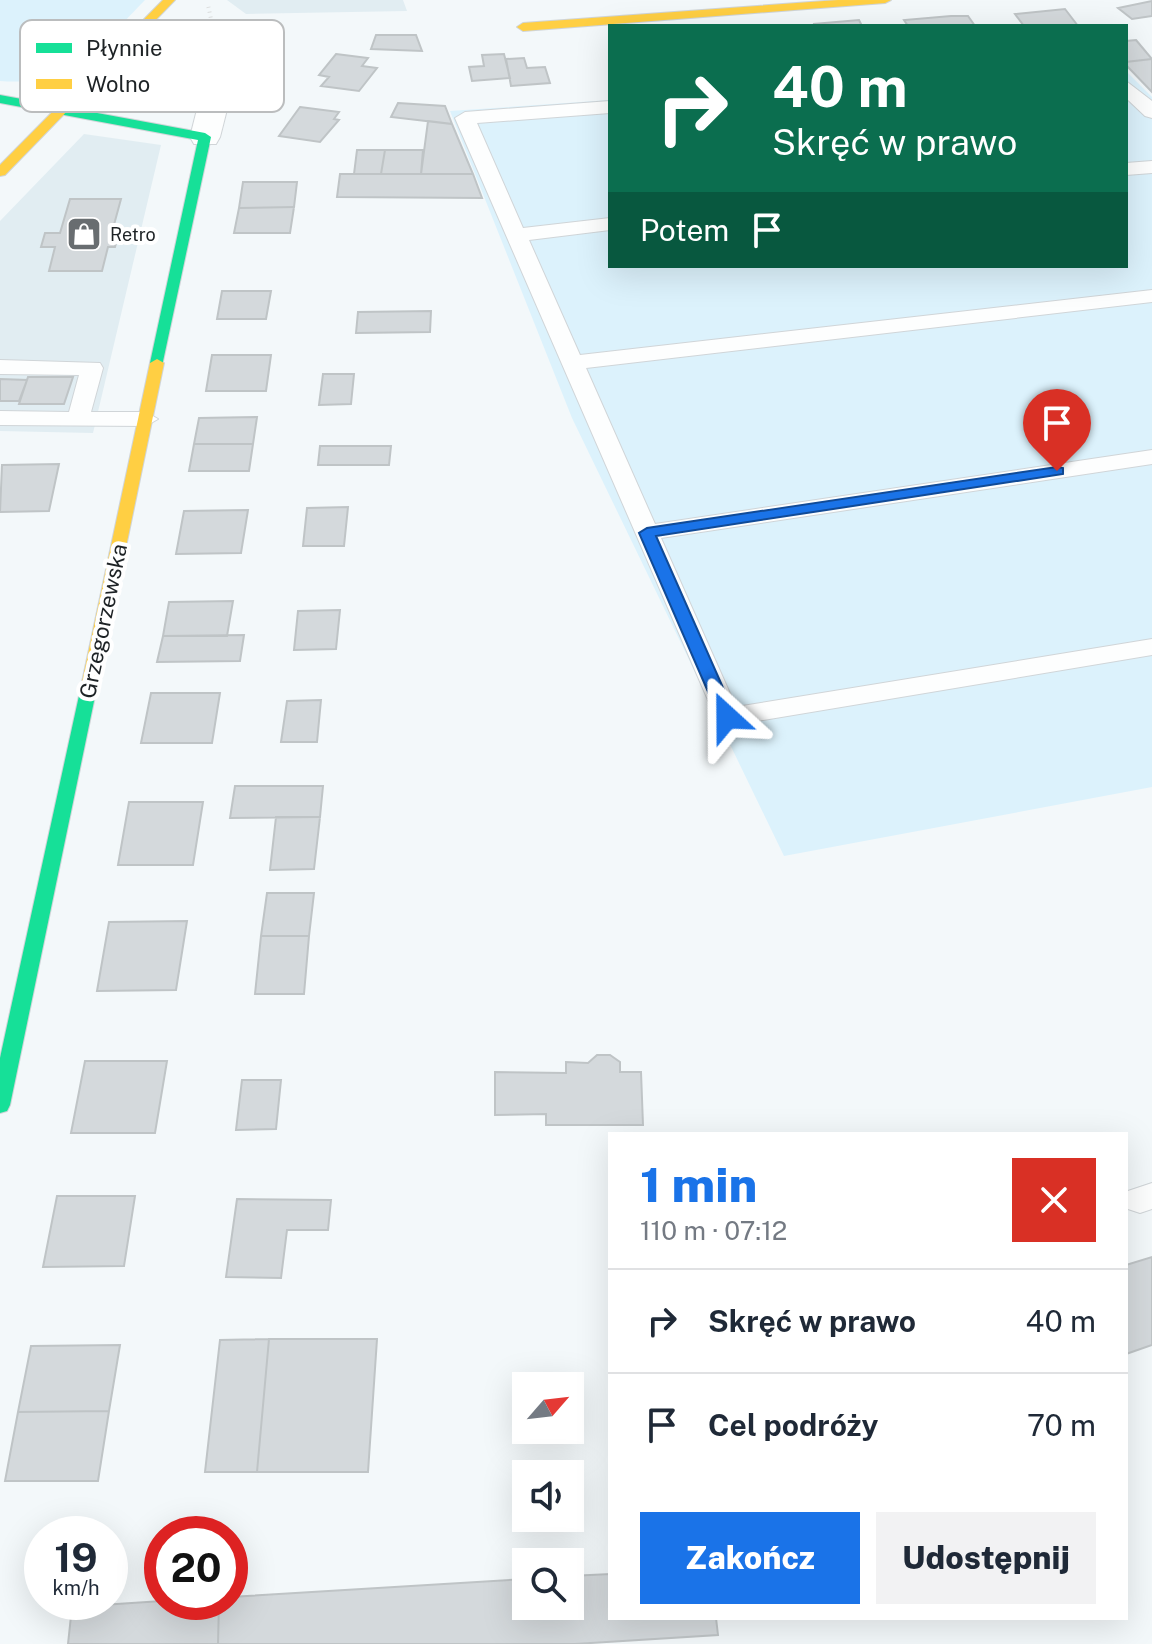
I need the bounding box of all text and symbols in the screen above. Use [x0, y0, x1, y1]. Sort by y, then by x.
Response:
legend [20, 20, 284, 112]
text: Płynnie [86, 35, 162, 61]
text: 40 m [772, 54, 908, 120]
icon: right [640, 56, 744, 160]
text: Wolno [86, 71, 150, 97]
text: Skręć w prawo [772, 121, 1017, 163]
icon: arrive [745, 208, 789, 252]
text: Potem [640, 212, 729, 248]
shop icon: Retro [65, 215, 103, 253]
place label: Retro [110, 224, 156, 245]
pin [1023, 389, 1091, 471]
icon: arrive [1035, 401, 1079, 445]
street label: Grzegorzewska [74, 541, 132, 701]
position arrow [685, 675, 769, 759]
text: 1 min [640, 1156, 757, 1213]
button: close [1012, 1158, 1096, 1242]
text: 110 m · 07:12 [640, 1215, 787, 1246]
icon: right [640, 1299, 684, 1343]
text: Skręć w prawo [708, 1303, 916, 1339]
text: 40 m [1026, 1303, 1096, 1339]
north arrow [512, 1372, 584, 1444]
map controls [512, 1372, 584, 1620]
icon: arrive [640, 1403, 684, 1447]
text: Cel podróży [708, 1407, 878, 1443]
text: 70 m [1027, 1407, 1096, 1443]
button: sound [512, 1460, 584, 1532]
button: Zakończ [640, 1512, 860, 1604]
button: Udostępnij [876, 1512, 1096, 1604]
speed limit sign: 20 [144, 1516, 248, 1620]
text: 19 [54, 1534, 98, 1581]
button: search [512, 1548, 584, 1620]
text: km/h [52, 1576, 100, 1600]

